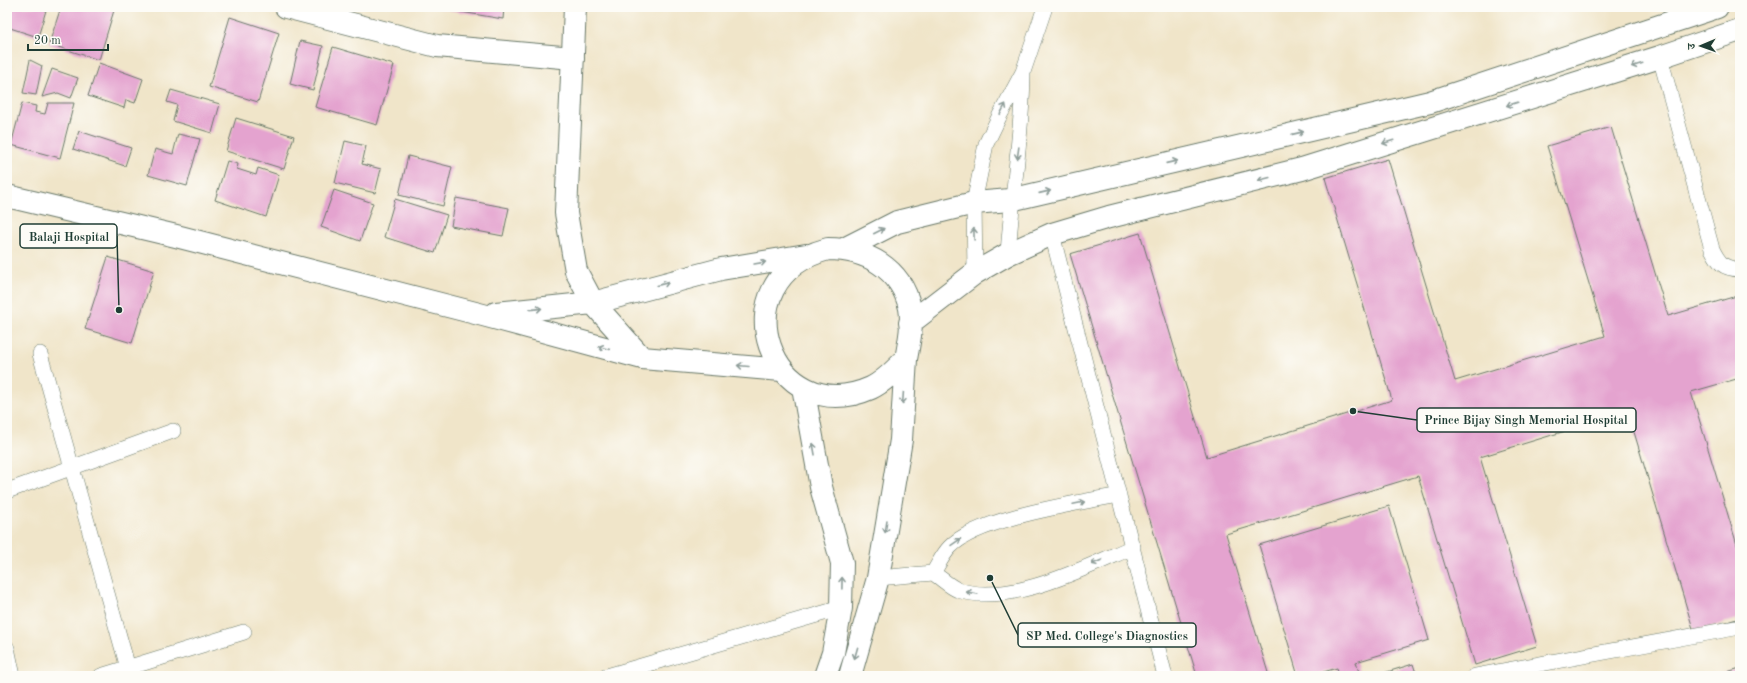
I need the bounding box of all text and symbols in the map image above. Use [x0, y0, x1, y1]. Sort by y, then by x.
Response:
scale bar [28, 26, 108, 52]
north arrow [1681, 26, 1721, 66]
text: 20 m [34, 35, 61, 47]
text: उ [1687, 42, 1698, 50]
one-way arrow [1630, 62, 1643, 69]
one-way arrow [1506, 101, 1519, 108]
one-way arrow [999, 103, 1007, 115]
one-way arrow [1291, 128, 1304, 136]
one-way arrow [1382, 139, 1395, 146]
one-way arrow [1014, 146, 1022, 159]
one-way arrow [1165, 158, 1178, 166]
one-way arrow [1257, 175, 1270, 183]
one-way arrow [1038, 187, 1051, 195]
callout: Balaji Hospital [20, 224, 117, 248]
one-way arrow [873, 227, 885, 235]
one-way arrow [970, 228, 978, 241]
text: Balaji Hospital [29, 232, 110, 244]
one-way arrow [753, 258, 766, 266]
one-way arrow [657, 280, 670, 288]
one-way arrow [529, 305, 542, 313]
one-way arrow [598, 343, 611, 351]
one-way arrow [737, 363, 750, 370]
one-way arrow [900, 391, 907, 404]
callout: Prince Bijay Singh Memorial Hospital [1417, 408, 1636, 432]
text: Prince Bijay Singh Memorial Hospital [1424, 415, 1628, 427]
one-way arrow [810, 443, 818, 456]
one-way arrow [1073, 499, 1086, 507]
one-way arrow [882, 520, 890, 533]
one-way arrow [951, 538, 962, 546]
one-way arrow [1091, 559, 1103, 567]
one-way arrow [838, 577, 845, 590]
one-way arrow [966, 588, 979, 596]
callout: SP Med. College's Diagnostics [1018, 623, 1196, 647]
text: SP Med. College's Diagnostics [1026, 631, 1188, 643]
one-way arrow [852, 647, 859, 660]

